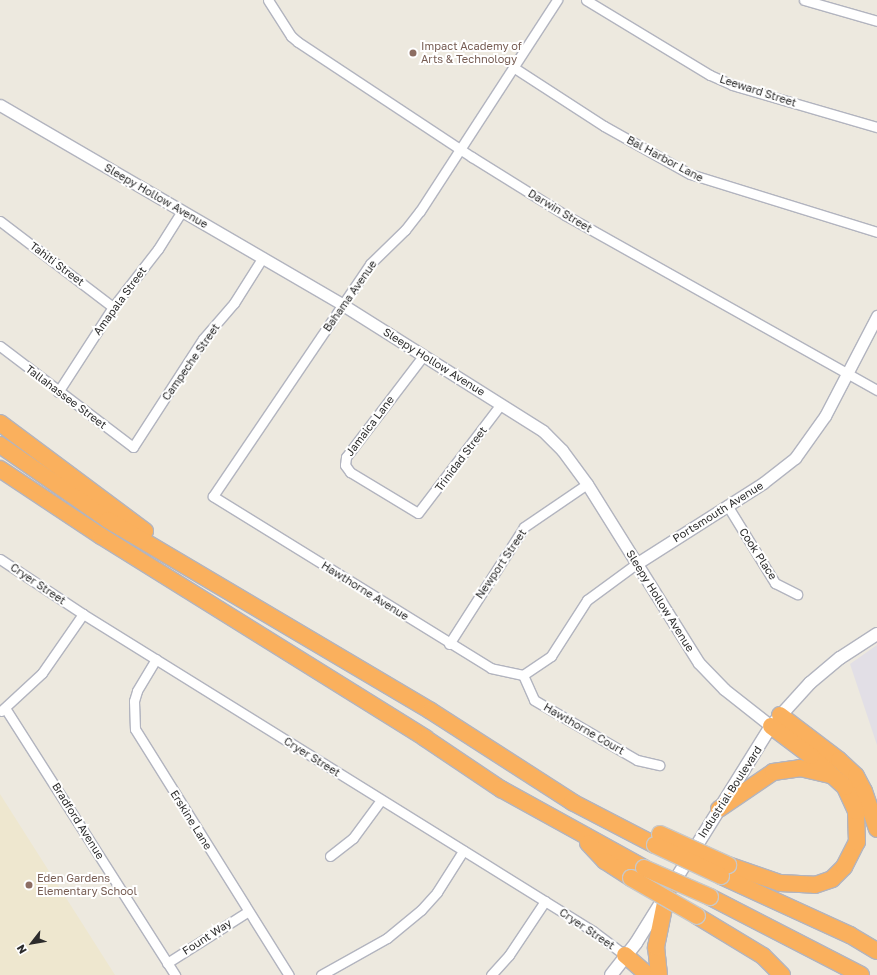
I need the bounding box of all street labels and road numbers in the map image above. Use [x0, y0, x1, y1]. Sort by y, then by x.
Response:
street label: Leeward Street [718, 72, 798, 110]
street label: Bal Harbor Lane [624, 133, 706, 185]
street label: Sleepy Hollow Avenue [102, 161, 210, 231]
street label: Darwin Street [526, 187, 594, 235]
street label: Tahiti Street [27, 239, 87, 289]
street label: Bahama Avenue [320, 258, 380, 334]
street label: Amapala Street [91, 264, 149, 338]
street label: Campeche Street [159, 321, 223, 403]
street label: Sleepy Hollow Avenue [381, 325, 487, 399]
street label: Tallahassee Street [23, 362, 109, 432]
street label: Jamaica Lane [343, 393, 397, 459]
street label: Trinidad Street [432, 424, 490, 494]
street label: Portsmouth Avenue [670, 479, 766, 545]
street label: Cook Place [736, 526, 780, 582]
street label: Newport Street [473, 527, 529, 601]
street label: Sleepy Hollow Avenue [623, 548, 697, 654]
street label: Hawthorne Avenue [319, 559, 411, 623]
street label: Cryer Street [8, 561, 68, 607]
street label: Hawthorne Court [541, 700, 627, 758]
street label: Cryer Street [281, 734, 343, 780]
street label: Industrial Boulevard [695, 744, 765, 840]
street label: Bradford Avenue [49, 780, 107, 862]
street label: Erskine Lane [167, 788, 215, 852]
street label: Cryer Street [557, 906, 617, 952]
street label: Fount Way [180, 916, 234, 958]

